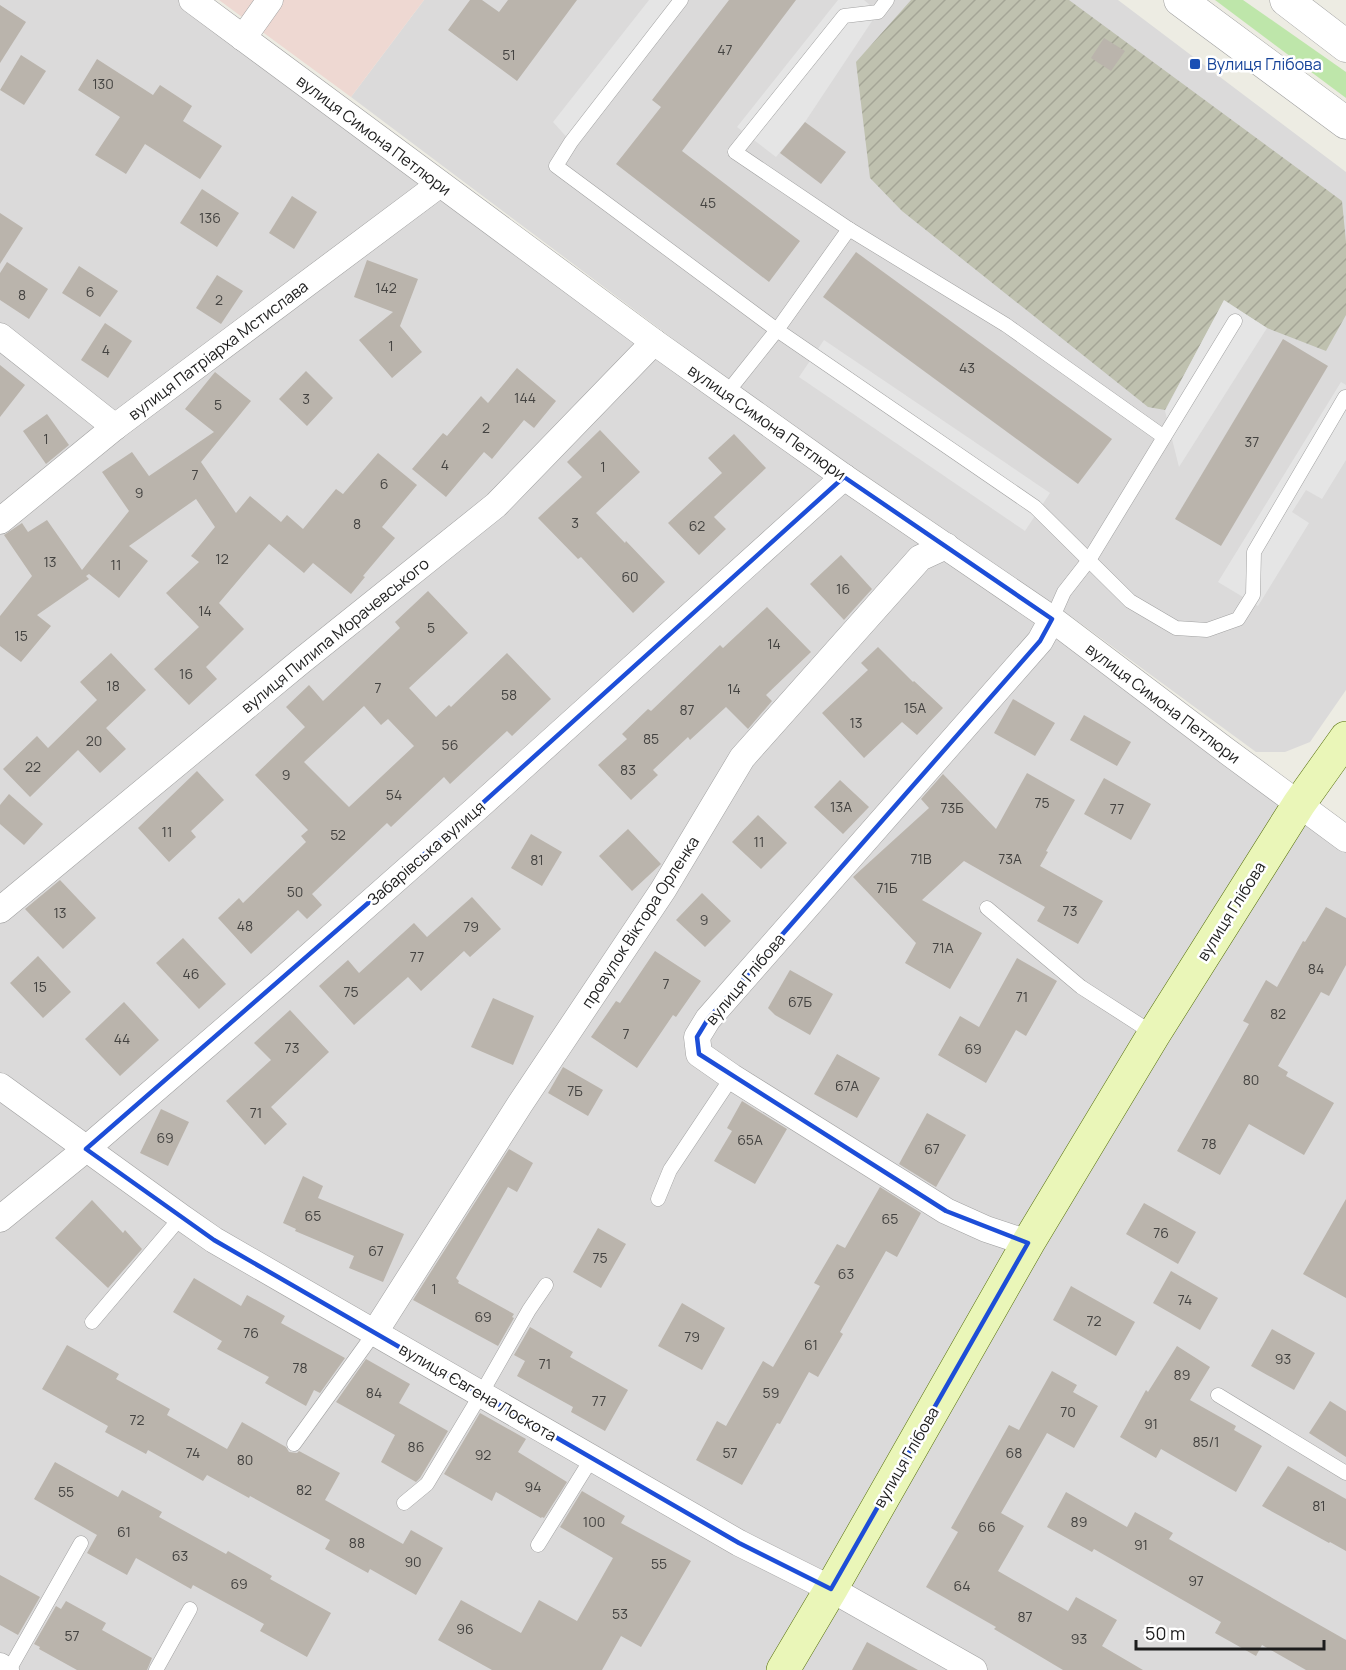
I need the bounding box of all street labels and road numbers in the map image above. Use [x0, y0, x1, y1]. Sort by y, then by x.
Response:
street label: вулиця Симона Петлюри [292, 70, 456, 200]
street label: вулиця Патріарха Мстислава [124, 275, 312, 425]
street label: вулиця Симона Петлюри [684, 359, 850, 485]
street label: вулиця Пилипа Морачевського [236, 552, 434, 718]
street label: вулиця Симона Петлюри [1081, 638, 1245, 768]
street label: Забарівська вулиця [362, 796, 490, 910]
street label: провулок Віктора Орленка [576, 832, 704, 1012]
street label: вулиця Глібова [1192, 857, 1270, 965]
street label: вулиця Глібова [700, 929, 790, 1029]
street label: вулиця Євгена Лоскота [395, 1338, 561, 1446]
street label: вулиця Глібова [868, 1402, 944, 1512]

